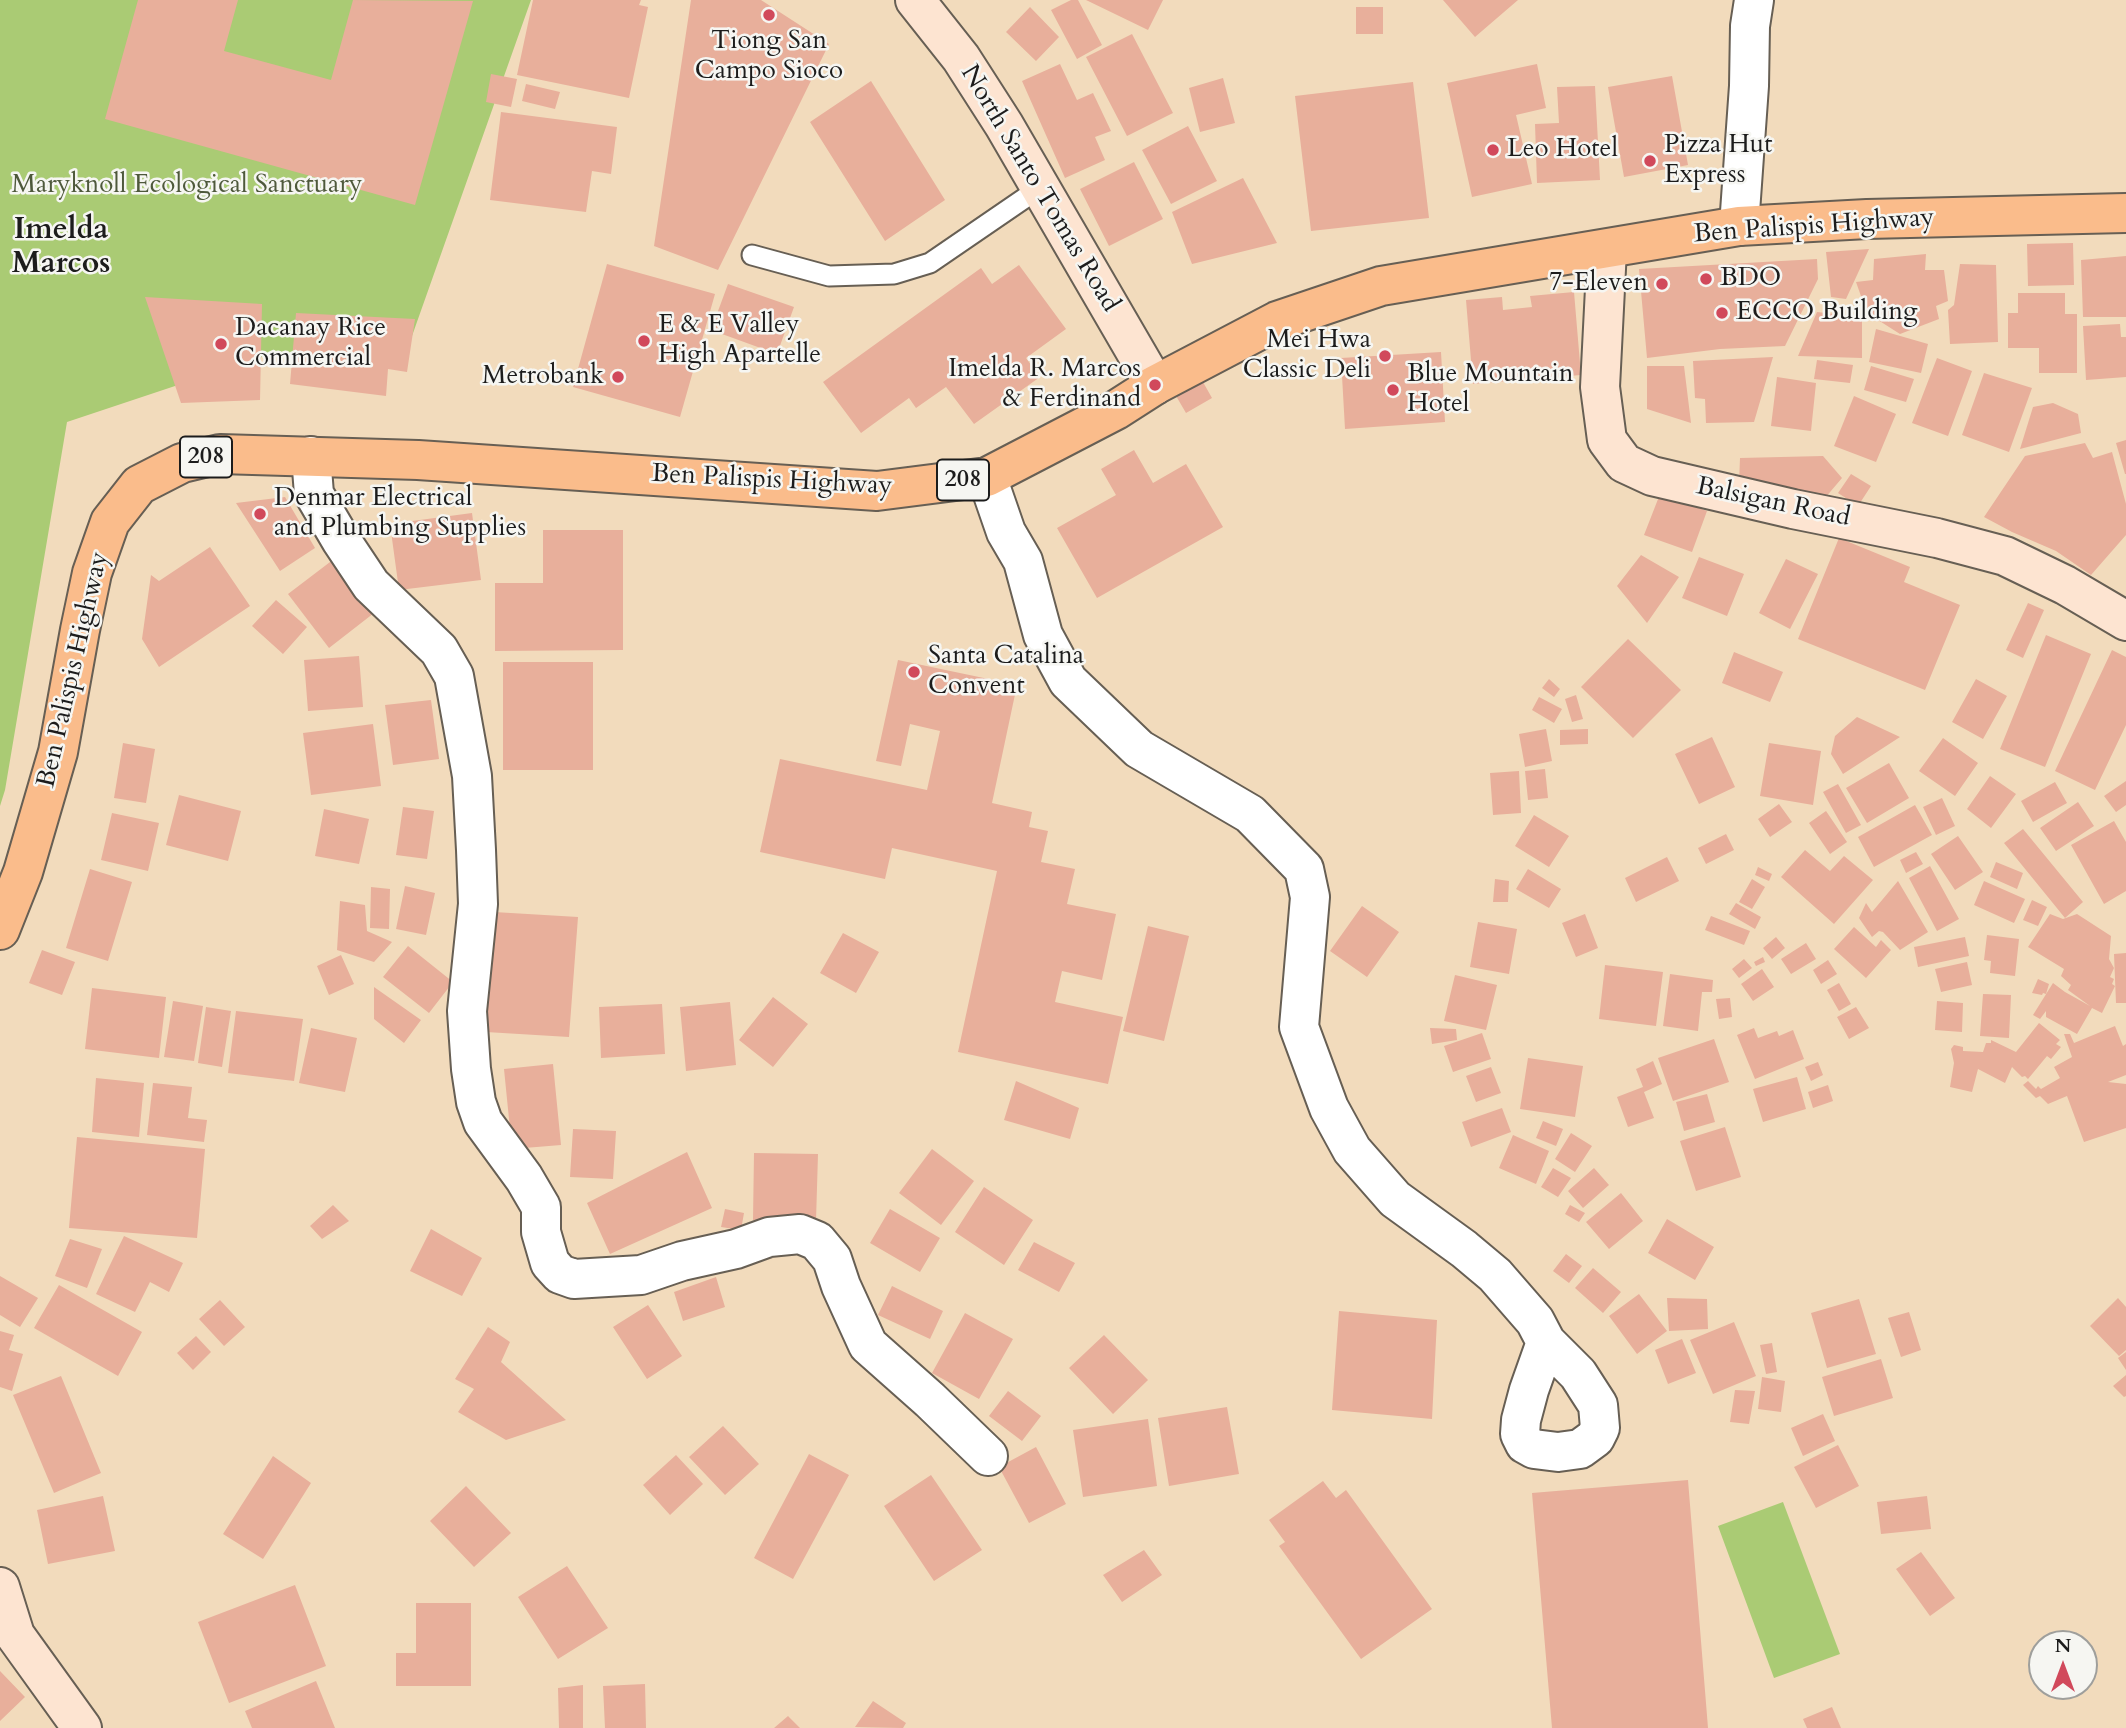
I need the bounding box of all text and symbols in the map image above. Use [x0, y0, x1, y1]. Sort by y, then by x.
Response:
marker: Tiong San Campo Sioco [761, 7, 777, 23]
place label: Tiong San Campo Sioco [695, 26, 843, 88]
street label: North Santo Tomas Road [953, 60, 1125, 318]
place label: Pizza Hut Express [1664, 130, 1772, 192]
place label: Leo Hotel [1507, 134, 1618, 166]
marker: Leo Hotel [1485, 142, 1501, 158]
marker: Pizza Hut Express [1642, 153, 1658, 169]
park label: Maryknoll Ecological Sanctuary [12, 170, 362, 202]
street label: Ben Palispis Highway [1693, 203, 1935, 251]
district label: Imelda Marcos [12, 213, 110, 284]
place label: BDO [1720, 263, 1781, 295]
place label: 7-Eleven [1549, 268, 1648, 300]
marker: BDO [1698, 271, 1714, 287]
marker: 7-Eleven [1654, 276, 1670, 292]
place label: ECCO Building [1736, 297, 1918, 329]
marker: ECCO Building [1714, 305, 1730, 321]
place label: E & E Valley High Apartelle [658, 310, 821, 372]
place label: Dacanay Rice Commercial [235, 313, 386, 374]
place label: Mei Hwa Classic Deli [1243, 325, 1371, 386]
marker: E & E Valley High Apartelle [636, 333, 652, 349]
marker: Dacanay Rice Commercial [213, 336, 229, 352]
marker: Mei Hwa Classic Deli [1377, 348, 1393, 364]
place label: Imelda R. Marcos & Ferdinand [948, 354, 1141, 416]
place label: Blue Mountain Hotel [1407, 359, 1573, 420]
place label: Metrobank [482, 361, 604, 393]
marker: Metrobank [610, 369, 626, 385]
marker: Imelda R. Marcos & Ferdinand [1147, 377, 1163, 393]
marker: Blue Mountain Hotel [1385, 382, 1401, 398]
road number: 208 [180, 436, 232, 478]
street label: Ben Palispis Highway [651, 459, 893, 503]
road number: 208 [937, 460, 989, 500]
street label: Balsigan Road [1693, 471, 1853, 535]
place label: Denmar Electrical and Plumbing Supplies [274, 483, 526, 544]
marker: Denmar Electrical and Plumbing Supplies [252, 506, 268, 522]
street label: Ben Palispis Highway [32, 549, 116, 791]
place label: Santa Catalina Convent [928, 641, 1084, 702]
marker: Santa Catalina Convent [906, 664, 922, 680]
north arrow [2028, 1630, 2098, 1700]
text: N [2055, 1633, 2071, 1659]

